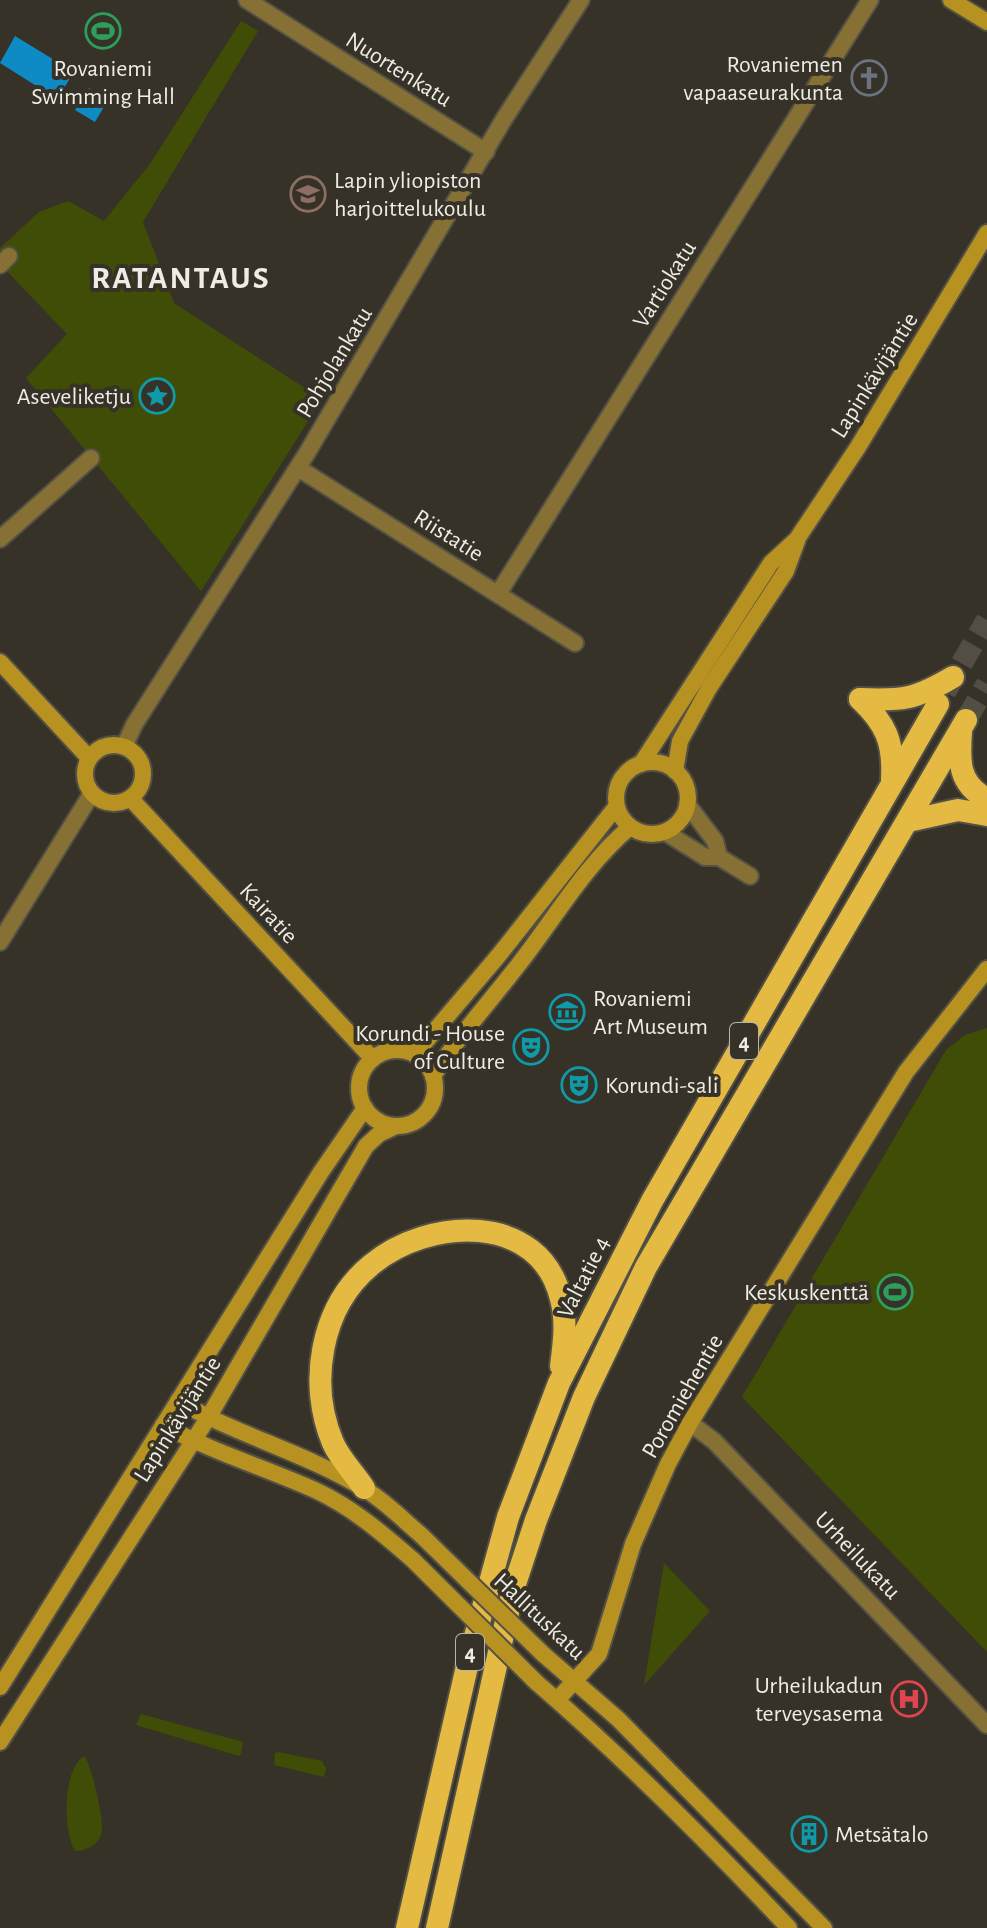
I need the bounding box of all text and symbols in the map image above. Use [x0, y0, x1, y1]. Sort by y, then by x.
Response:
sports icon: Rovaniemi Swimming Hall [84, 12, 122, 50]
street label: Nuortenkatu [341, 28, 456, 112]
place label: Rovaniemen vapaaseurakunta [683, 53, 843, 105]
place label: Rovaniemi Swimming Hall [31, 57, 175, 109]
church icon: Rovaniemen vapaaseurakunta [850, 59, 888, 97]
place label: Lapin yliopiston harjoittelukoulu [334, 169, 486, 221]
school or university icon: Lapin yliopiston harjoittelukoulu [289, 175, 327, 213]
street label: Vartiokatu [629, 237, 701, 332]
district label: RATANTAUS [91, 262, 271, 294]
street label: Pohjolankatu [293, 303, 377, 422]
street label: Lapinkävijäntie [827, 309, 923, 442]
place icon: Aseveliketju [138, 377, 176, 415]
place label: Aseveliketju [17, 385, 131, 409]
street label: Riistatie [409, 505, 488, 566]
street label: Kairatie [235, 879, 302, 949]
place label: Rovaniemi Art Museum [593, 987, 708, 1039]
museum icon: Rovaniemi Art Museum [548, 993, 586, 1031]
place label: Korundi - House of Culture [355, 1022, 505, 1074]
road number: 4 [730, 1023, 758, 1059]
theatre icon: Korundi - House of Culture [512, 1028, 550, 1066]
theatre icon: Korundi-sali [560, 1066, 598, 1104]
place label: Korundi-sali [605, 1074, 719, 1098]
street label: Valtatie 4 [553, 1233, 615, 1322]
sports icon: Keskuskenttä [876, 1273, 914, 1311]
place label: Keskuskenttä [744, 1281, 869, 1305]
street label: Poromiehentie [638, 1330, 728, 1463]
street label: Lapinkävijäntie [130, 1353, 226, 1486]
street label: Urheilukatu [810, 1507, 905, 1604]
street label: Hallituskatu [489, 1569, 590, 1665]
road number: 4 [456, 1634, 484, 1670]
place label: Urheilukadun terveysasema [755, 1674, 883, 1726]
hospital icon: Urheilukadun terveysasema [890, 1680, 928, 1718]
building icon: Metsätalo [790, 1815, 828, 1853]
place label: Metsätalo [835, 1823, 929, 1847]

